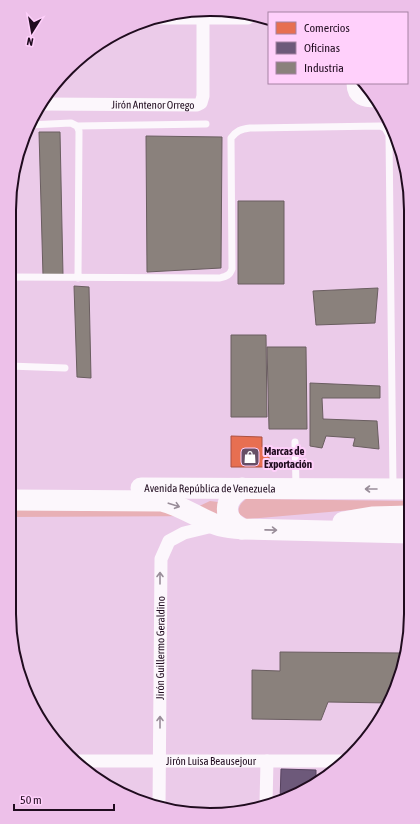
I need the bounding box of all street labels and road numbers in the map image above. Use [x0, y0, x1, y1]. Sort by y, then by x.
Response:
street label: Jirón Antenor Orrego [111, 98, 195, 111]
street label: Avenida República de Venezuela [144, 482, 276, 495]
street label: Jirón Guillermo Geraldino [154, 596, 167, 700]
street label: Jirón Luisa Beausejour [166, 755, 257, 767]

